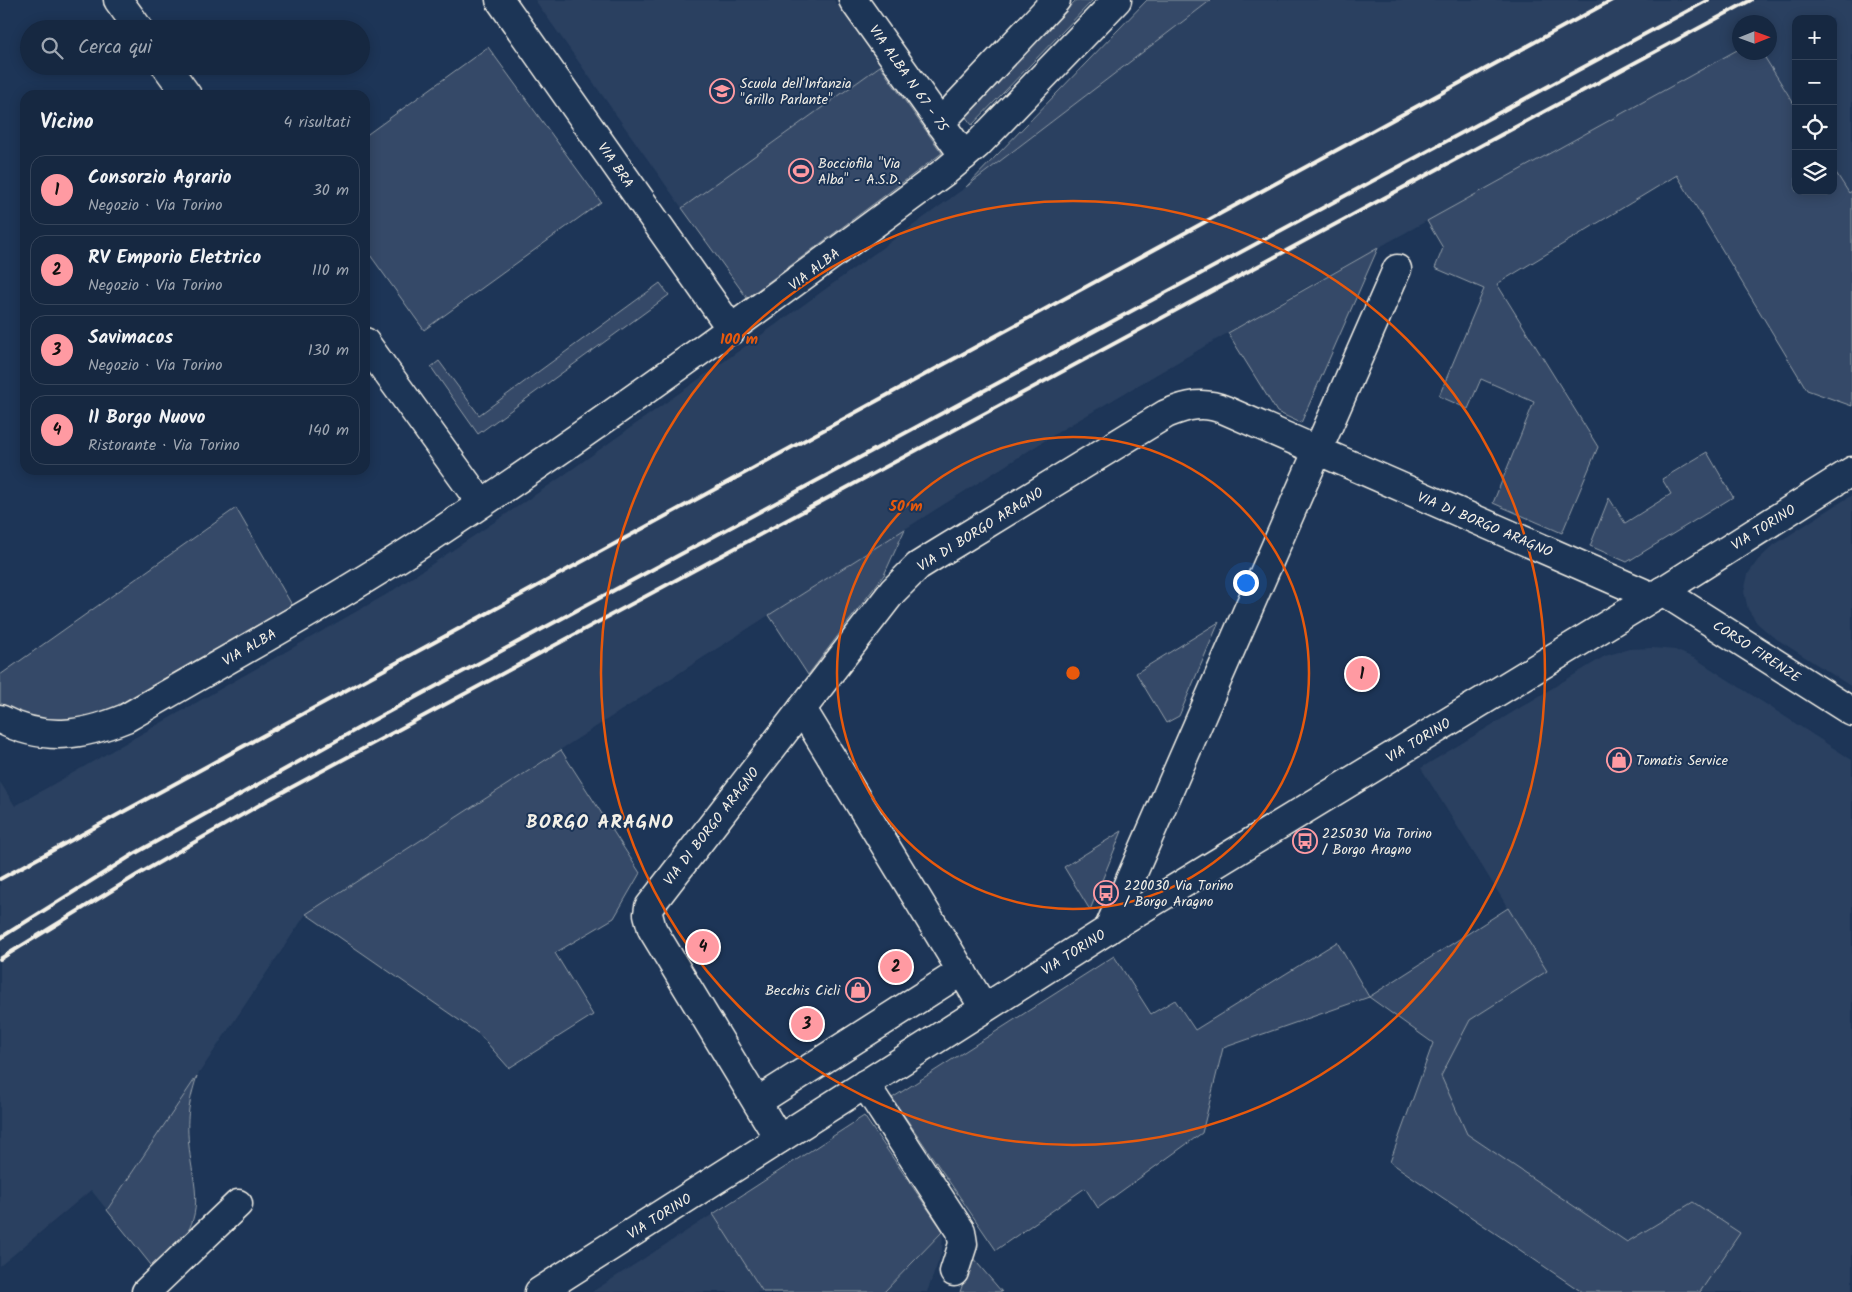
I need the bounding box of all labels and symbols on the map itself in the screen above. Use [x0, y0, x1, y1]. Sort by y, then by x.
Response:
north arrow [1732, 15, 1777, 60]
street label: VIA ALBA N 67 - 75 [863, 21, 954, 138]
place label: Scuola dell'Infanzia "Grillo Parlante" [740, 73, 852, 111]
school or university icon: Scuola dell'Infanzia "Grillo Parlante" [709, 78, 735, 104]
street label: VIA BRA [591, 138, 639, 193]
place label: Bocciofila "Via Alba" - A.S.D. [818, 153, 901, 191]
sports icon: Bocciofila "Via Alba" - A.S.D. [788, 158, 814, 184]
street label: VIA ALBA [784, 243, 845, 296]
text: 100 m [720, 328, 758, 352]
street label: VIA DI BORGO ARAGNO [913, 482, 1048, 578]
street label: VIA DI BORGO ARAGNO [1414, 486, 1556, 564]
text: 50 m [888, 495, 923, 519]
street label: VIA TORINO [1727, 499, 1800, 556]
your location [1233, 570, 1259, 596]
street label: CORSO FIRENZE [1708, 615, 1806, 689]
street label: VIA ALBA [218, 623, 281, 672]
pin: 1 [1346, 655, 1378, 693]
centre of rings [1064, 664, 1082, 682]
street label: VIA TORINO [1382, 713, 1456, 769]
shop icon: Tomatis Service [1606, 747, 1632, 773]
place label: Tomatis Service [1636, 750, 1729, 772]
street label: VIA DI BORGO ARAGNO [658, 762, 765, 891]
district label: BORGO ARAGNO [526, 808, 674, 838]
place label: 225030 Via Torino / Borgo Aragno [1322, 823, 1432, 861]
bus stop icon: 225030 Via Torino / Borgo Aragno [1292, 828, 1318, 854]
place label: 220030 Via Torino / Borgo Aragno [1124, 875, 1233, 913]
bus stop icon: 220030 Via Torino / Borgo Aragno [1093, 880, 1119, 906]
street label: VIA TORINO [1037, 924, 1110, 981]
pin: 4 [687, 928, 719, 966]
pin: 2 [880, 948, 912, 986]
shop icon: Becchis Cicli [845, 977, 871, 1003]
place label: Becchis Cicli [765, 980, 841, 1002]
pin: 3 [791, 1005, 823, 1043]
street label: VIA TORINO [623, 1188, 696, 1245]

